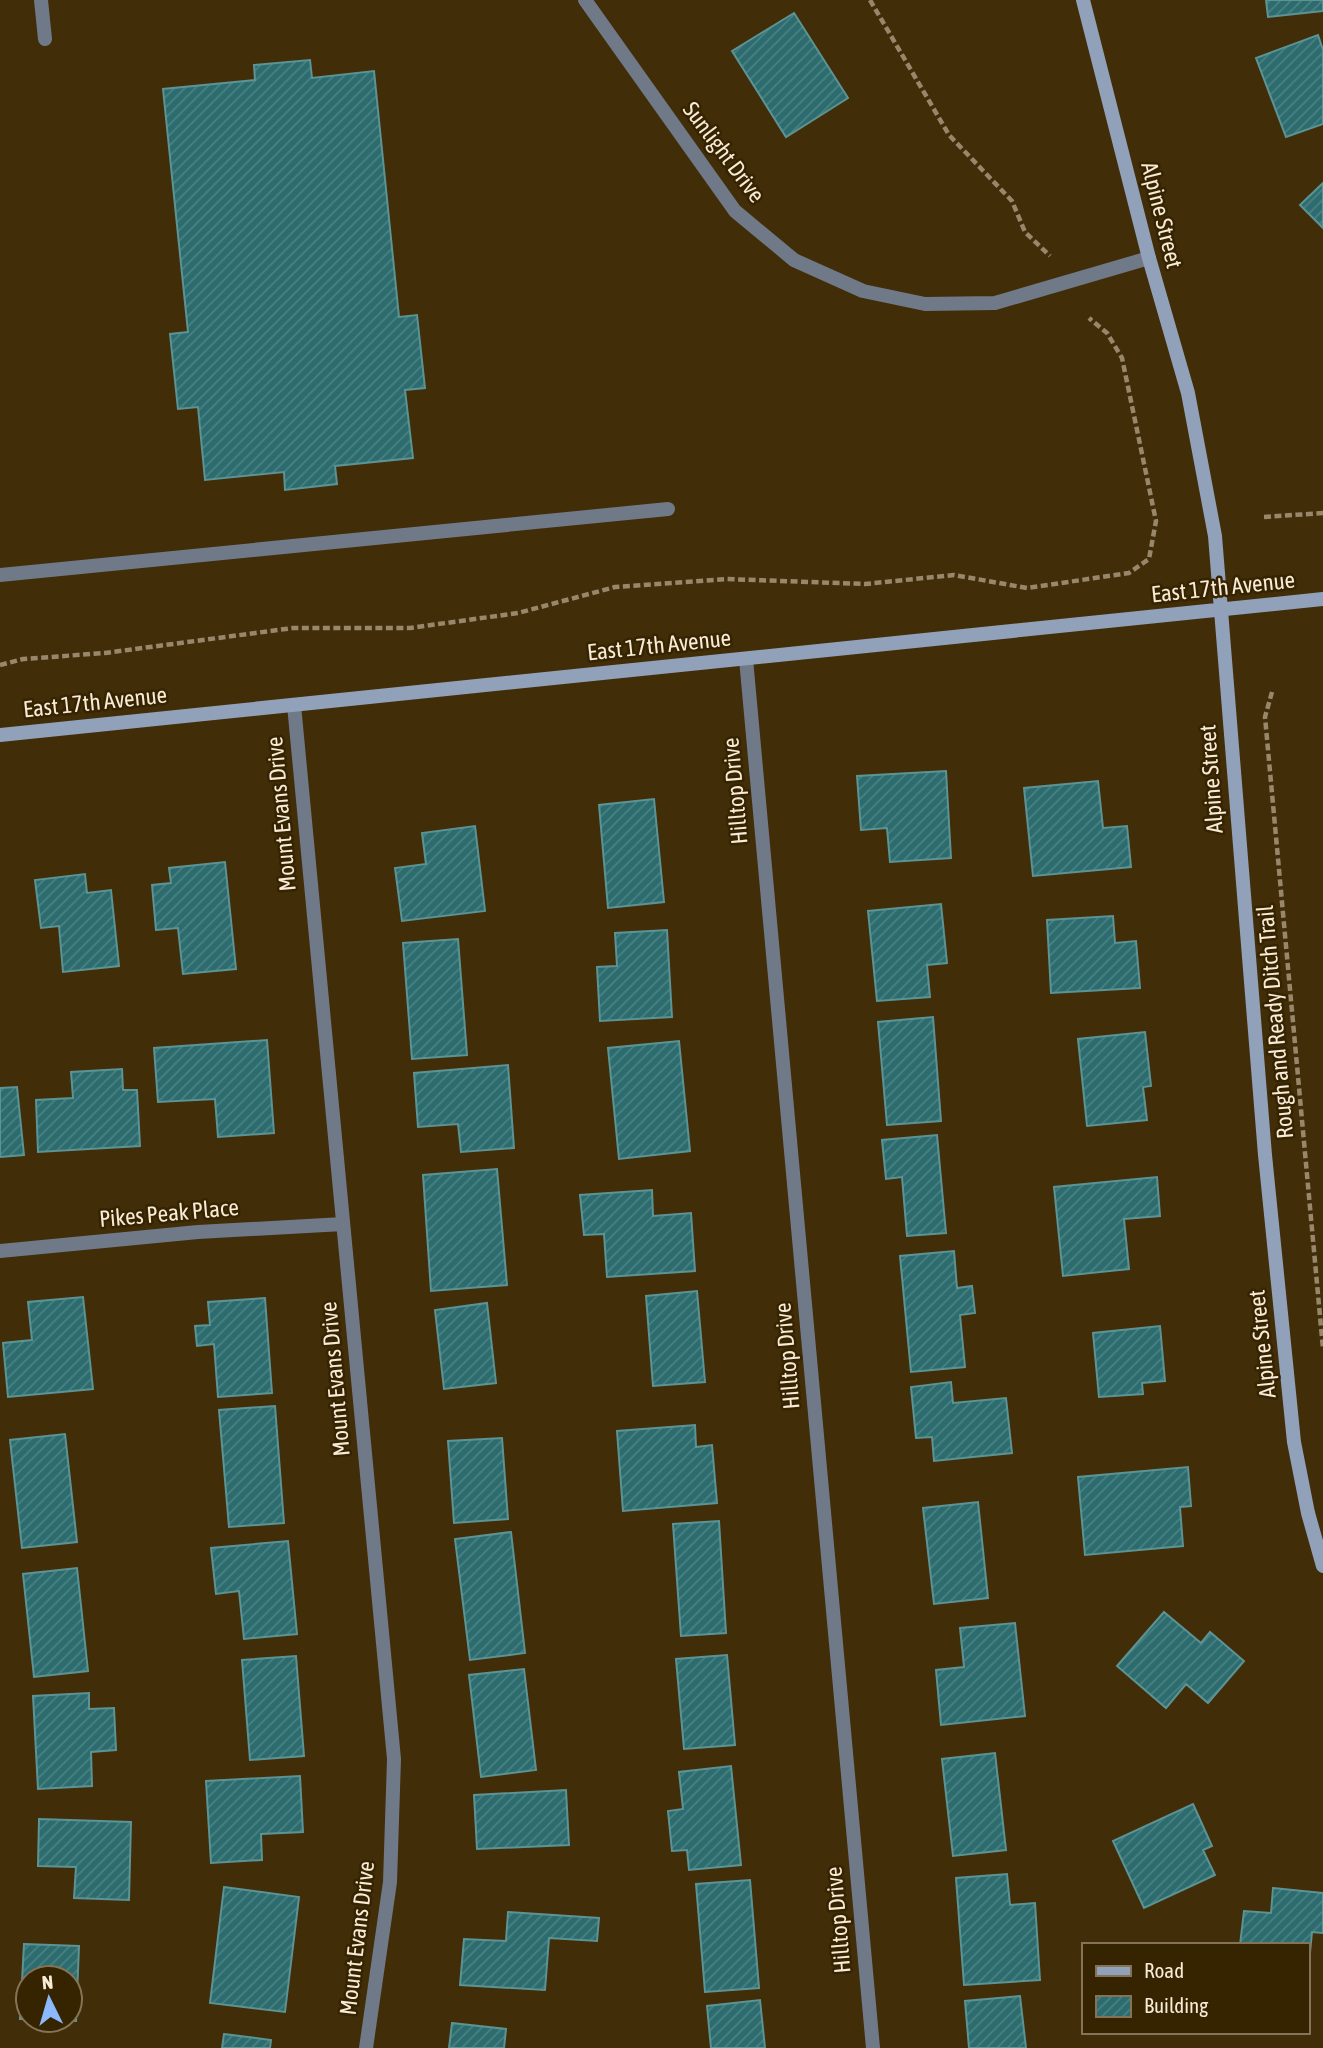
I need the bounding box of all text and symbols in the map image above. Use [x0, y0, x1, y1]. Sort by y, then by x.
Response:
street label: Sunlight Drive [678, 97, 770, 207]
street label: Alpine Street [1136, 159, 1188, 271]
street label: East 17th Avenue [1150, 567, 1296, 607]
street label: East 17th Avenue [586, 625, 732, 665]
street label: East 17th Avenue [22, 682, 168, 722]
street label: Alpine Street [1194, 724, 1228, 834]
street label: Mount Evans Drive [261, 736, 301, 892]
street label: Hilltop Drive [717, 737, 753, 845]
street label: Rough and Ready Ditch Trail [1252, 904, 1298, 1140]
street label: Pikes Peak Place [98, 1194, 240, 1232]
street label: Alpine Street [1243, 1289, 1281, 1399]
street label: Mount Evans Drive [315, 1301, 355, 1457]
street label: Hilltop Drive [769, 1302, 805, 1410]
street label: Mount Evans Drive [335, 1859, 379, 2017]
street label: Hilltop Drive [820, 1866, 856, 1974]
legend [1082, 1943, 1309, 2034]
text: Road [1144, 1958, 1184, 1982]
north arrow [14, 1964, 84, 2034]
text: N [41, 1971, 54, 1994]
text: Building [1144, 1993, 1208, 2017]

